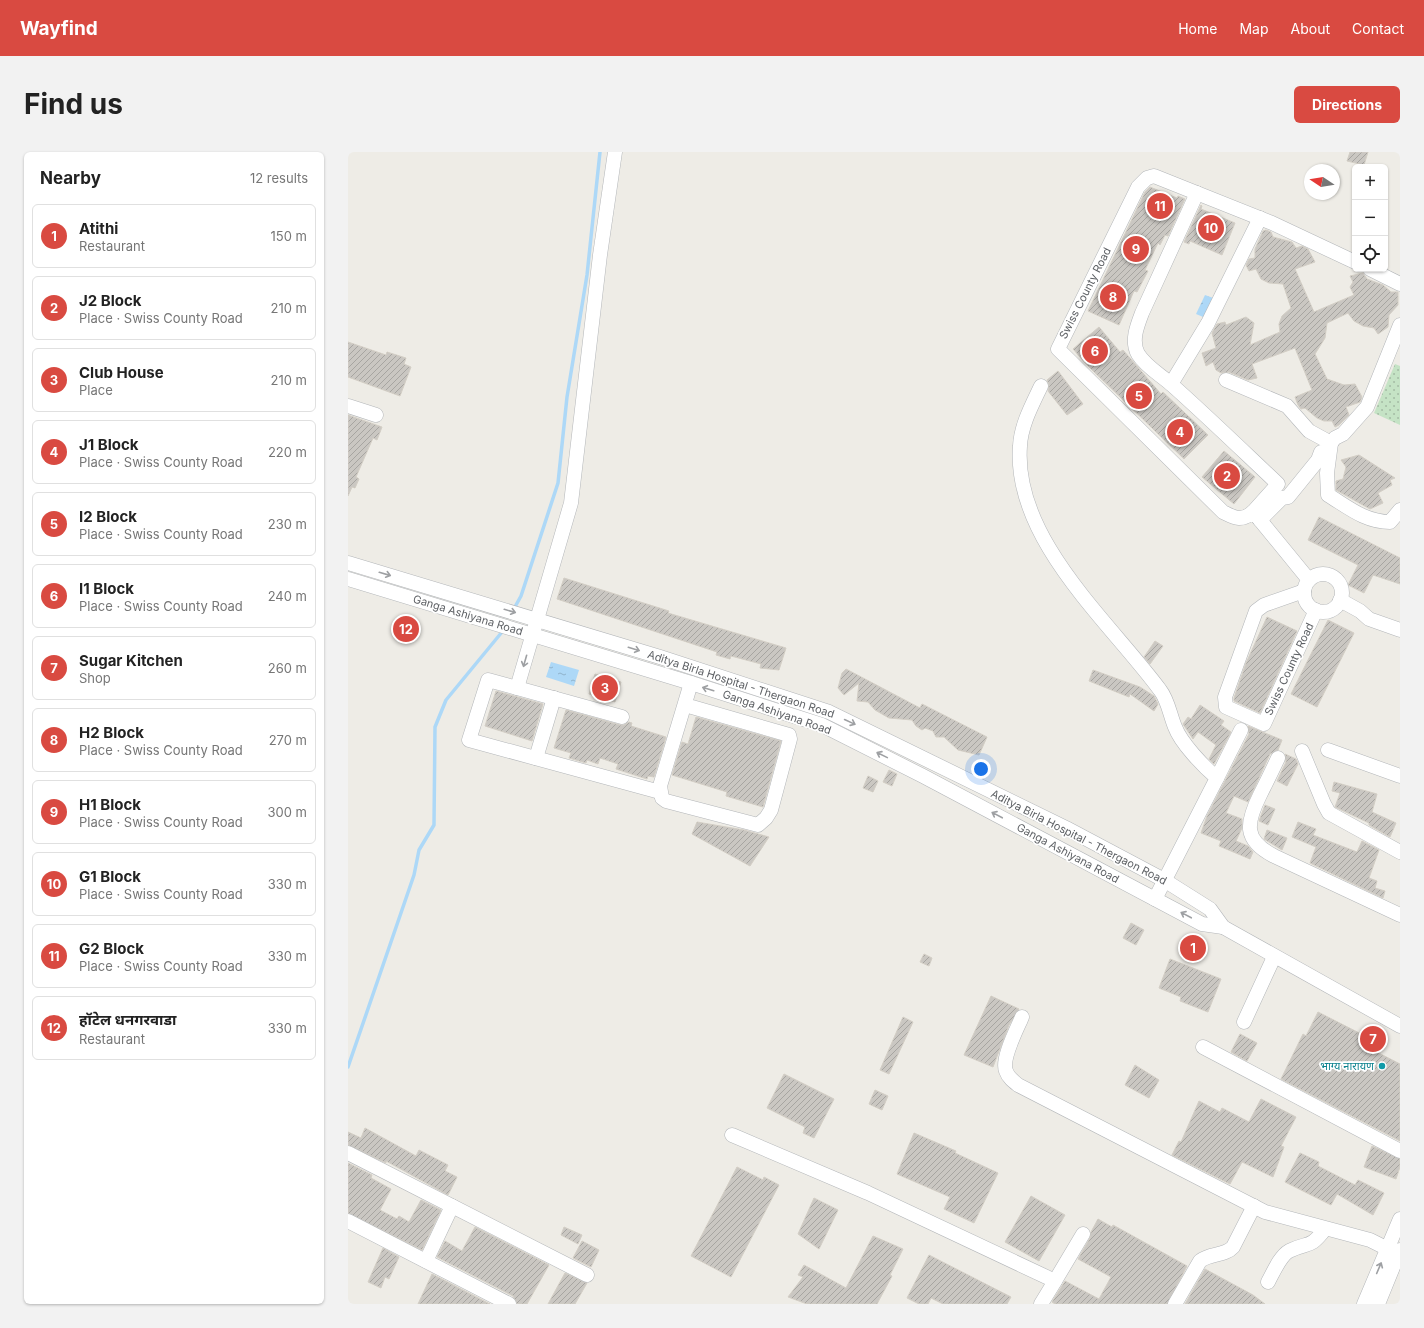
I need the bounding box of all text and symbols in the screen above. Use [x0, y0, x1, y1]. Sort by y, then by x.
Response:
text: Wayfind [20, 17, 98, 40]
text: Home [1178, 20, 1217, 37]
text: Map [1239, 20, 1269, 37]
text: About [1291, 20, 1330, 37]
text: Contact [1352, 20, 1404, 37]
button: Directions [1294, 86, 1400, 123]
text: Find us [24, 87, 123, 121]
north arrow [1304, 164, 1340, 200]
map controls [1352, 164, 1388, 272]
button: + [1352, 164, 1388, 200]
text: Nearby [40, 168, 101, 188]
text: 12 results [250, 170, 308, 186]
pin: 11 [1147, 191, 1173, 221]
button: − [1352, 200, 1388, 236]
pin: 10 [1198, 213, 1224, 243]
text: Atithi [79, 219, 118, 238]
text: 1 [51, 228, 57, 244]
text: 150 m [271, 228, 307, 244]
pin: 9 [1123, 234, 1149, 264]
button: locate [1352, 236, 1388, 272]
text: Restaurant [79, 238, 145, 254]
street label: Swiss County Road [1056, 245, 1114, 341]
pin: 8 [1100, 282, 1126, 312]
text: J2 Block [79, 291, 141, 310]
text: 2 [50, 300, 58, 316]
text: 210 m [271, 300, 307, 316]
text: Place · Swiss County Road [79, 310, 243, 326]
pin: 6 [1082, 336, 1108, 366]
text: Club House [79, 363, 164, 382]
text: 3 [50, 372, 58, 388]
text: 210 m [271, 372, 307, 388]
pin: 5 [1126, 381, 1152, 411]
text: Place [79, 382, 113, 398]
pin: 4 [1167, 417, 1193, 447]
text: J1 Block [79, 435, 139, 454]
text: 4 [50, 444, 58, 460]
text: 220 m [268, 444, 307, 460]
text: Place · Swiss County Road [79, 454, 243, 470]
pin: 2 [1214, 461, 1240, 491]
text: I2 Block [79, 507, 137, 526]
text: 5 [50, 516, 58, 532]
text: 230 m [268, 516, 307, 532]
text: Place · Swiss County Road [79, 526, 243, 542]
one-way arrow [379, 571, 392, 578]
text: I1 Block [79, 579, 134, 598]
text: 6 [50, 588, 58, 604]
text: 240 m [268, 588, 307, 604]
street label: Ganga Ashiyana Road [411, 592, 525, 638]
text: Place · Swiss County Road [79, 598, 243, 614]
one-way arrow [503, 608, 516, 615]
pin: 12 [393, 614, 419, 644]
street label: Swiss County Road [1261, 620, 1317, 718]
one-way arrow [628, 646, 641, 653]
street label: Aditya Birla Hospital - Thergaon Road [646, 647, 836, 721]
text: Sugar Kitchen [79, 651, 183, 670]
one-way arrow [521, 654, 528, 667]
text: 7 [50, 660, 58, 676]
text: 260 m [268, 660, 307, 676]
text: Shop [79, 670, 111, 686]
pin: 3 [592, 673, 618, 703]
one-way arrow [702, 685, 715, 692]
street label: Ganga Ashiyana Road [721, 687, 833, 737]
one-way arrow [844, 719, 856, 726]
text: H2 Block [79, 723, 144, 742]
text: 8 [50, 732, 58, 748]
text: 270 m [269, 732, 307, 748]
text: Place · Swiss County Road [79, 742, 243, 758]
one-way arrow [876, 751, 888, 758]
your location [971, 759, 991, 779]
street label: Aditya Birla Hospital - Thergaon Road [989, 786, 1169, 888]
text: H1 Block [79, 795, 141, 814]
text: 9 [50, 804, 58, 820]
text: 300 m [268, 804, 307, 820]
one-way arrow [991, 811, 1003, 818]
text: Place · Swiss County Road [79, 814, 243, 830]
street label: Ganga Ashiyana Road [1014, 820, 1122, 886]
text: G1 Block [79, 867, 141, 886]
text: 10 [47, 876, 61, 892]
text: 330 m [268, 876, 307, 892]
text: Place · Swiss County Road [79, 886, 243, 902]
one-way arrow [1180, 911, 1192, 919]
pin: 1 [1180, 933, 1206, 963]
text: G2 Block [79, 939, 144, 958]
text: 11 [48, 948, 60, 964]
text: 330 m [268, 948, 307, 964]
text: Place · Swiss County Road [79, 958, 243, 974]
text: हॉटेल धनगरवाडा [79, 1010, 176, 1029]
text: 12 [47, 1020, 61, 1036]
text: 330 m [268, 1020, 307, 1036]
pin: 7 [1360, 1024, 1386, 1054]
text: Restaurant [79, 1031, 145, 1047]
place label: भाग्य नारायण [1320, 1059, 1375, 1073]
marker: भाग्य नारायण [1377, 1061, 1387, 1071]
one-way arrow [1376, 1262, 1383, 1274]

